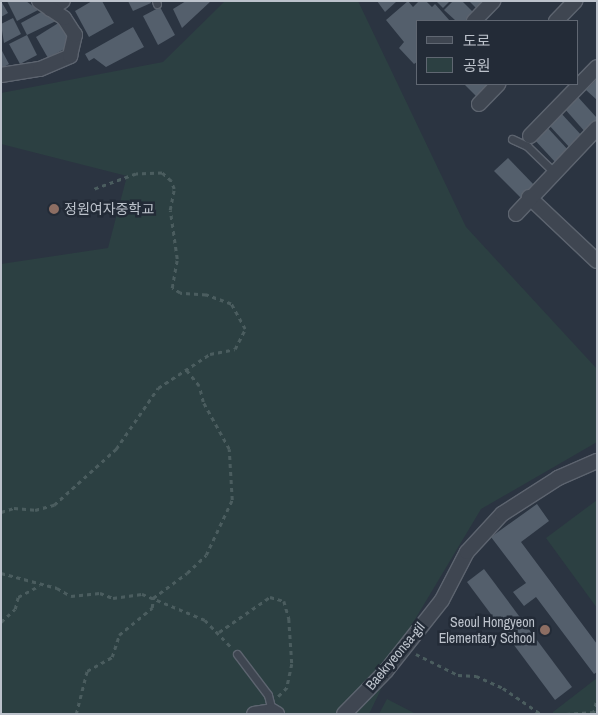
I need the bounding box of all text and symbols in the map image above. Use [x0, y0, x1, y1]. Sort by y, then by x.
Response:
legend [416, 20, 578, 85]
text: 도로 [463, 30, 491, 51]
text: 공원 [463, 55, 491, 76]
place label: 정원여자중학교 [64, 201, 154, 217]
marker: 정원여자중학교 [48, 203, 60, 215]
place label: Seoul Hongyeon Elementary School [439, 614, 535, 646]
street label: Baekryeonsa-gil [362, 619, 428, 693]
marker: Seoul Hongyeon Elementary School [539, 624, 551, 636]

